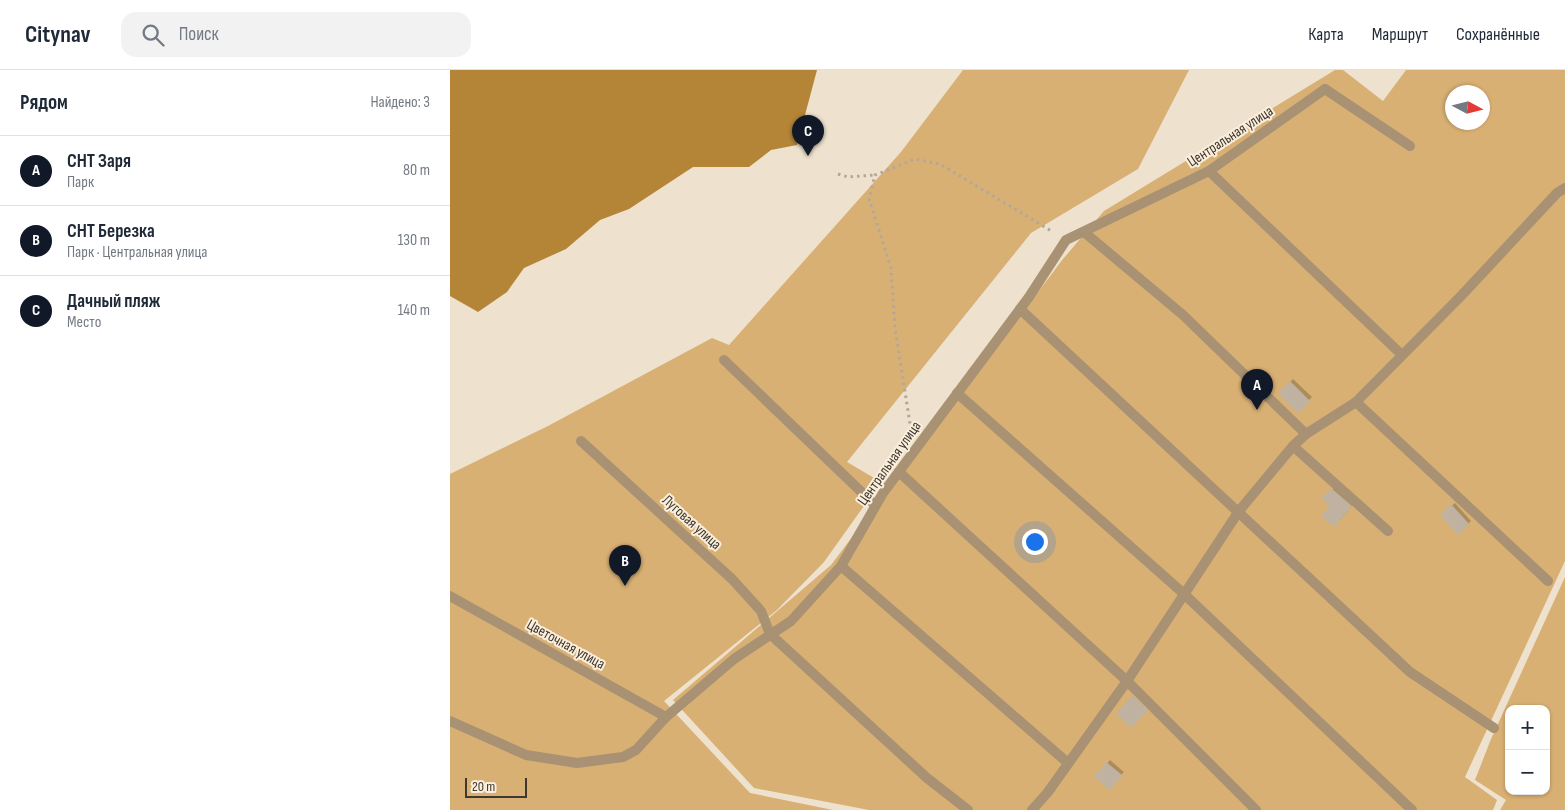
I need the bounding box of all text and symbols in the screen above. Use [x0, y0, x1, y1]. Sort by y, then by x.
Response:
search box [121, 12, 471, 57]
text: Citynav [25, 20, 91, 49]
icon: search [139, 21, 167, 49]
text: Поиск [179, 23, 219, 46]
text: Карта [1308, 24, 1344, 45]
text: Маршрут [1372, 24, 1428, 45]
text: Сохранённые [1456, 24, 1540, 45]
north arrow [1445, 85, 1490, 130]
text: Рядом [20, 90, 68, 115]
text: Найдено: 3 [370, 93, 430, 112]
street label: Центральная улица [1184, 101, 1277, 171]
pin: C [792, 115, 824, 156]
text: СНТ Заря [67, 150, 131, 173]
text: A [32, 161, 40, 180]
text: 80 m [403, 161, 430, 180]
text: Парк [67, 173, 94, 192]
text: СНТ Березка [67, 220, 155, 243]
text: B [32, 231, 40, 250]
text: 130 m [398, 231, 430, 250]
text: Парк · Центральная улица [67, 243, 207, 262]
text: Дачный пляж [67, 290, 160, 313]
text: C [32, 301, 40, 320]
text: 140 m [398, 301, 430, 320]
text: Место [67, 313, 101, 332]
pin: A [1241, 369, 1273, 410]
street label: Центральная улица [853, 417, 926, 509]
street label: Луговая улица [658, 491, 725, 554]
your location [1022, 529, 1048, 555]
pin: B [609, 545, 641, 586]
street label: Цветочная улица [523, 615, 608, 674]
map controls [1505, 705, 1550, 795]
button: + [1505, 705, 1550, 750]
button: − [1505, 750, 1550, 795]
scale bar [465, 775, 528, 798]
text: 20 m [472, 778, 495, 795]

